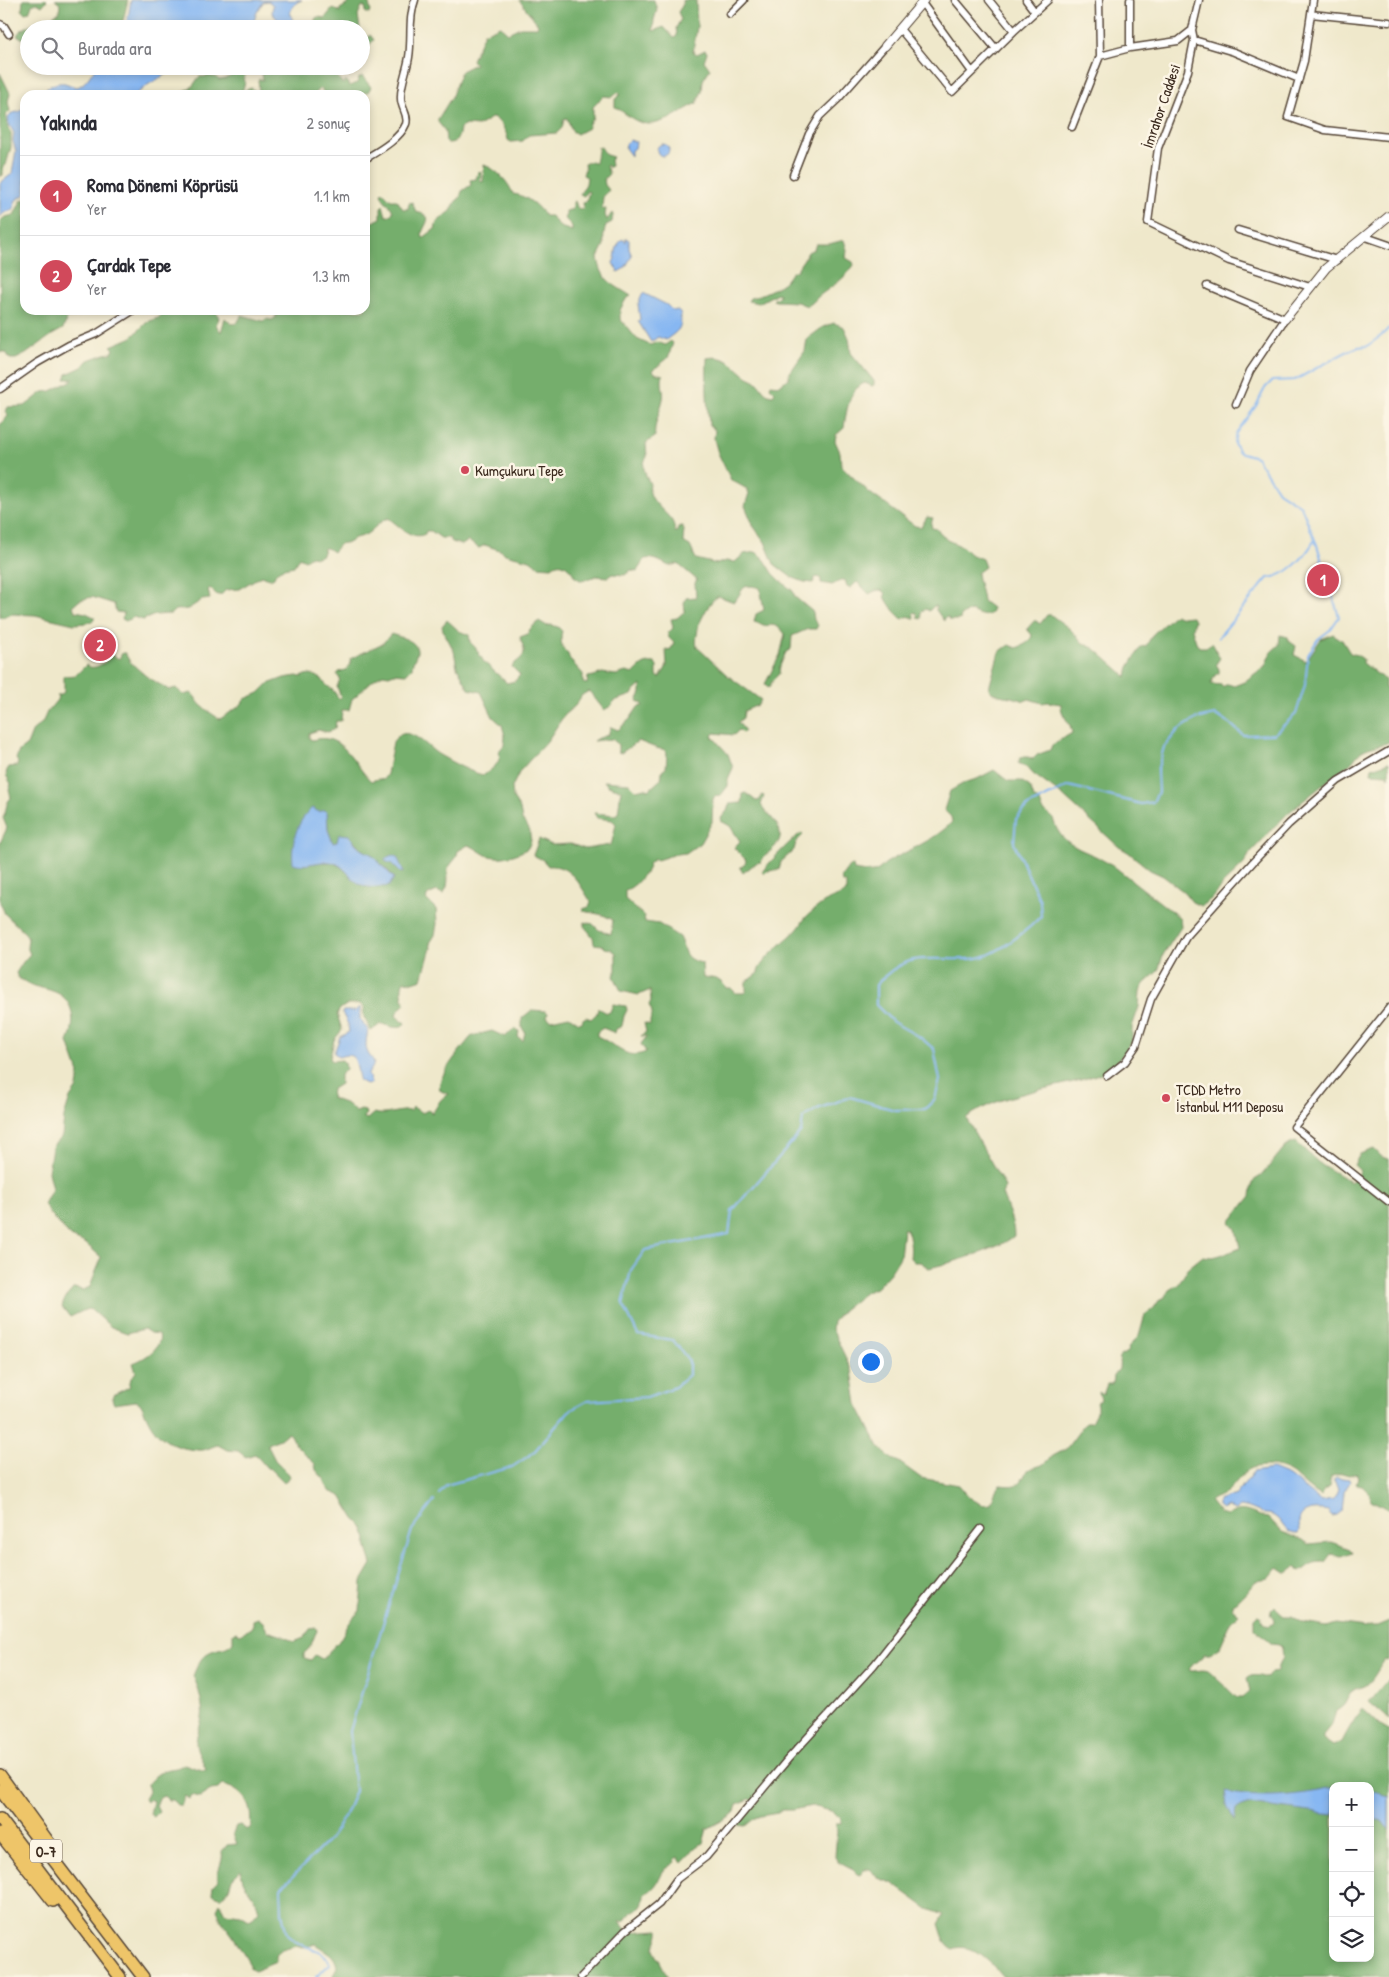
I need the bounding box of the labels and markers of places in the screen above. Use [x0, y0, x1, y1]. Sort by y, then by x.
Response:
place label: Kumçukuru Tepe [475, 460, 564, 481]
marker: Kumçukuru Tepe [459, 464, 471, 476]
pin: 1 [1307, 561, 1339, 599]
pin: 2 [84, 626, 116, 664]
place label: TCDD Metro İstanbul M11 Deposu [1176, 1079, 1283, 1117]
marker: TCDD Metro İstanbul M11 Deposu [1160, 1092, 1172, 1104]

